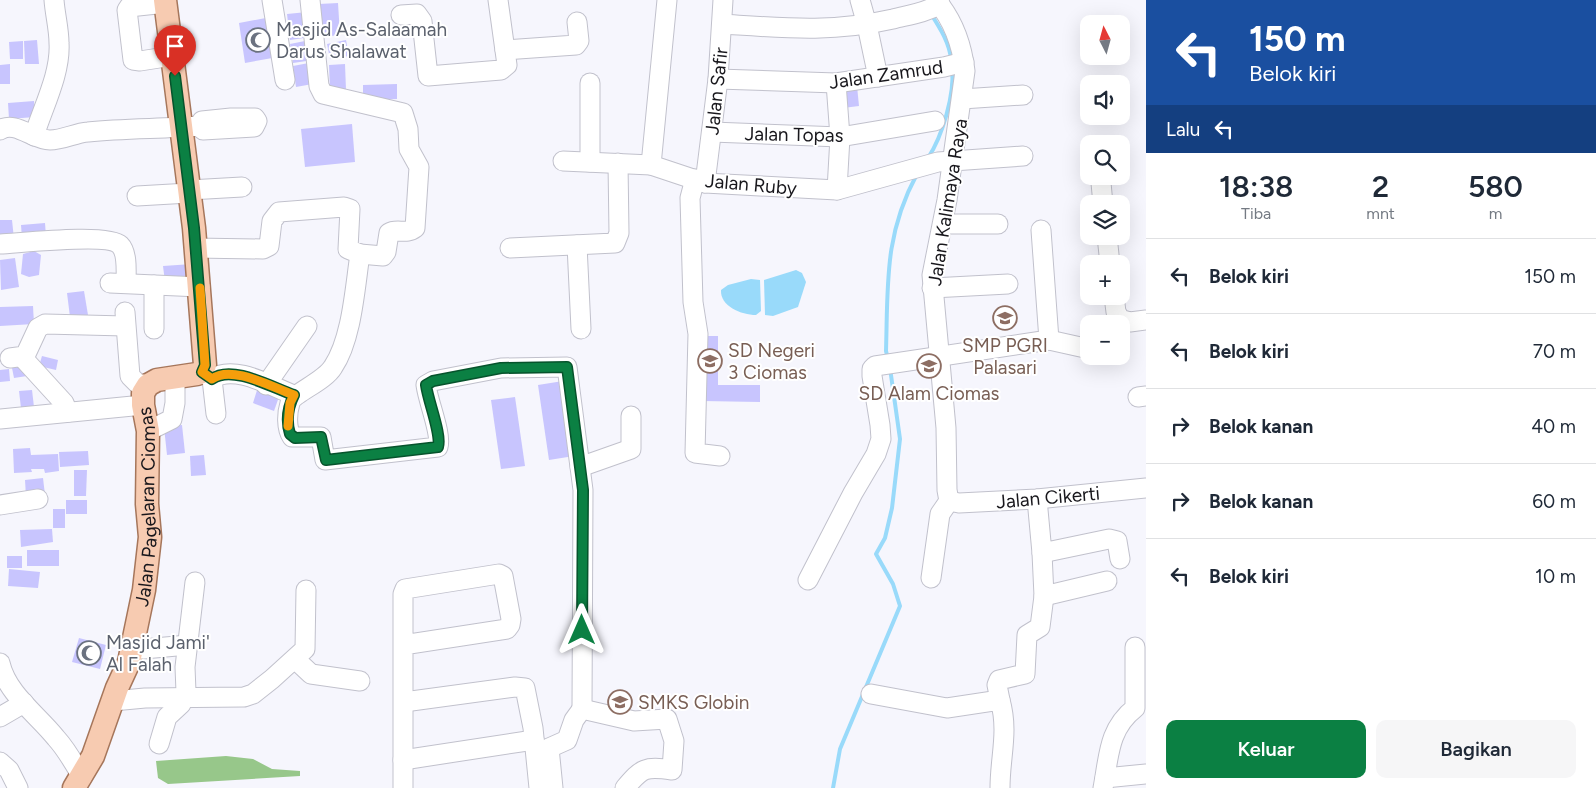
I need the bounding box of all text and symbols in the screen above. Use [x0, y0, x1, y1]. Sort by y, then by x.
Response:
north arrow [1080, 15, 1130, 65]
map controls [1080, 15, 1130, 365]
place label: Masjid As-Salaamah Darus Shalawat [276, 18, 447, 63]
text: 150 m [1249, 18, 1346, 60]
icon: left [1166, 20, 1231, 85]
pin [154, 25, 196, 76]
mosque icon: Masjid As-Salaamah Darus Shalawat [245, 27, 271, 53]
icon: arrive [161, 32, 189, 60]
street label: Jalan Safir [700, 46, 733, 136]
street label: Jalan Zamrud [828, 55, 945, 94]
text: Belok kiri [1249, 60, 1336, 87]
button: sound [1080, 75, 1130, 125]
icon: left [1210, 115, 1238, 143]
street label: Jalan Kalimaya Raya [923, 117, 972, 287]
text: Lalu [1166, 118, 1200, 141]
street label: Jalan Topas [744, 122, 844, 147]
button: search [1080, 135, 1130, 185]
text: 18:38 [1219, 168, 1293, 205]
text: 2 [1372, 168, 1389, 205]
text: 580 [1468, 168, 1523, 205]
street label: Jalan Ruby [704, 169, 798, 200]
button: layers [1080, 195, 1130, 245]
text: Tiba [1241, 204, 1271, 223]
text: mnt [1366, 204, 1395, 223]
text: m [1489, 204, 1502, 223]
button: + [1080, 255, 1130, 305]
icon: left [1166, 262, 1194, 290]
text: Belok kiri [1209, 265, 1289, 288]
text: 150 m [1524, 265, 1576, 288]
school or university icon: SMP PGRI Palasari [992, 305, 1018, 331]
button: − [1080, 315, 1130, 365]
place label: SMP PGRI Palasari [962, 334, 1048, 379]
icon: left [1166, 337, 1194, 365]
place label: SD Negeri 3 Ciomas [728, 339, 815, 384]
text: Belok kiri [1209, 340, 1289, 363]
text: 70 m [1533, 340, 1576, 363]
school or university icon: SD Negeri 3 Ciomas [697, 348, 723, 374]
school or university icon: SD Alam Ciomas [916, 353, 942, 379]
place label: SD Alam Ciomas [859, 382, 1000, 405]
street label: Jalan Pagelaran Ciomas [130, 405, 162, 609]
icon: right [1166, 412, 1194, 440]
text: Belok kanan [1209, 415, 1313, 438]
text: 40 m [1531, 415, 1576, 438]
street label: Jalan Cikerti [995, 482, 1101, 513]
icon: right [1166, 487, 1194, 515]
text: Belok kanan [1209, 490, 1313, 513]
text: 60 m [1532, 490, 1576, 513]
icon: left [1166, 562, 1194, 590]
text: Belok kiri [1209, 565, 1289, 588]
text: 10 m [1535, 565, 1576, 588]
position arrow [555, 603, 607, 655]
place label: Masjid Jami' Al Falah [106, 631, 210, 676]
mosque icon: Masjid Jami' Al Falah [76, 640, 102, 666]
school or university icon: SMKS Globin [607, 689, 633, 715]
place label: SMKS Globin [638, 691, 749, 714]
button: Keluar [1166, 720, 1366, 778]
button: Bagikan [1376, 720, 1576, 778]

